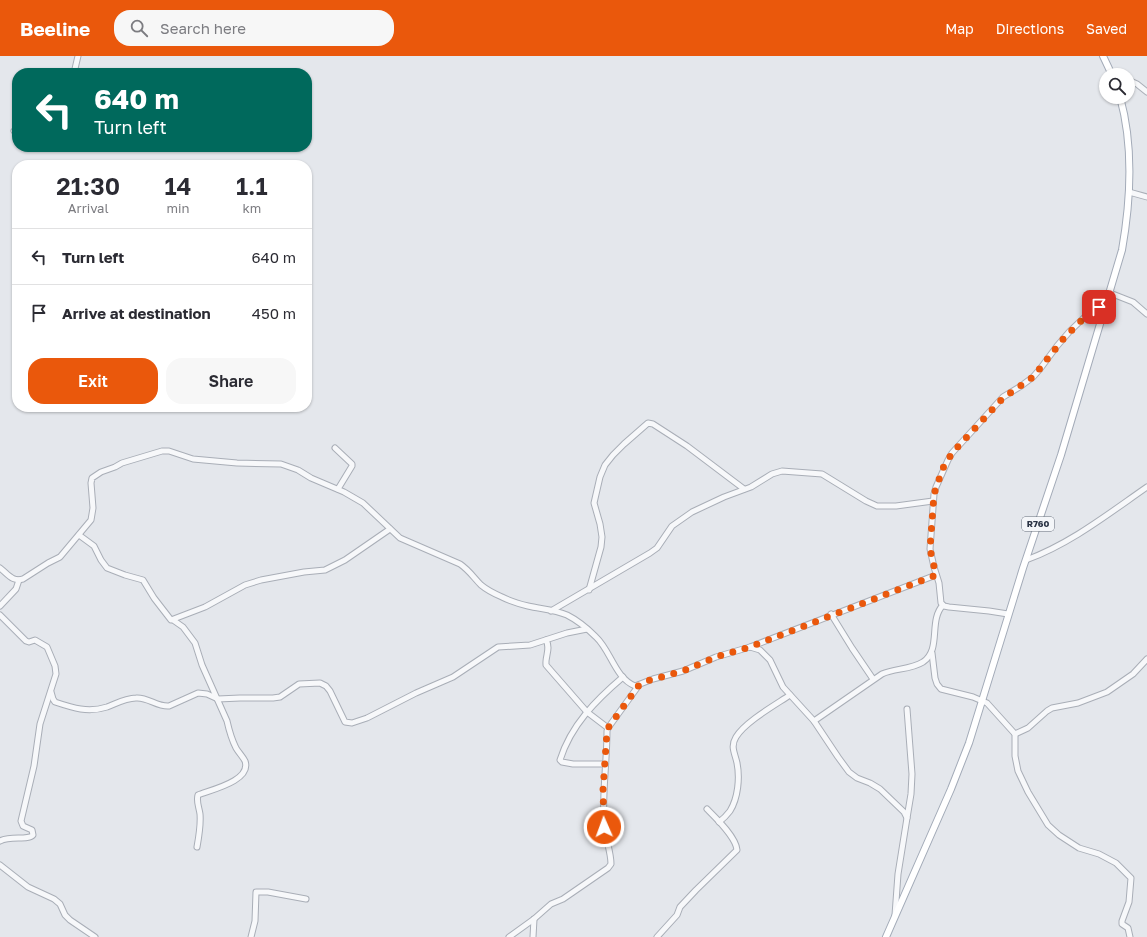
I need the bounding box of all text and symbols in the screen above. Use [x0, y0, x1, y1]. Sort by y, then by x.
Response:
search box [114, 10, 394, 46]
text: Beeline [20, 17, 90, 40]
icon: search [128, 17, 150, 39]
text: Search here [160, 19, 246, 37]
text: Map [945, 20, 974, 37]
text: Directions [996, 20, 1064, 37]
text: Saved [1086, 20, 1127, 37]
map controls [1099, 68, 1135, 104]
button: search [1099, 68, 1135, 104]
text: 640 m [94, 82, 179, 115]
icon: left [28, 84, 80, 136]
text: Turn left [94, 116, 167, 138]
text: 21:30 [56, 171, 120, 200]
text: 14 [164, 171, 192, 200]
text: 1.1 [236, 171, 268, 200]
text: Arrival [68, 200, 109, 216]
text: min [167, 200, 190, 216]
text: km [242, 200, 261, 216]
icon: left [28, 246, 50, 268]
text: Turn left [62, 248, 124, 266]
text: 640 m [251, 248, 296, 266]
pin [1082, 290, 1116, 324]
icon: arrive [1088, 296, 1110, 318]
icon: arrive [28, 302, 50, 324]
text: Arrive at destination [62, 304, 211, 322]
text: 450 m [252, 304, 296, 322]
button: Exit [28, 358, 158, 404]
button: Share [166, 358, 296, 404]
road number: R760 [1022, 517, 1054, 531]
position arrow [583, 806, 625, 848]

